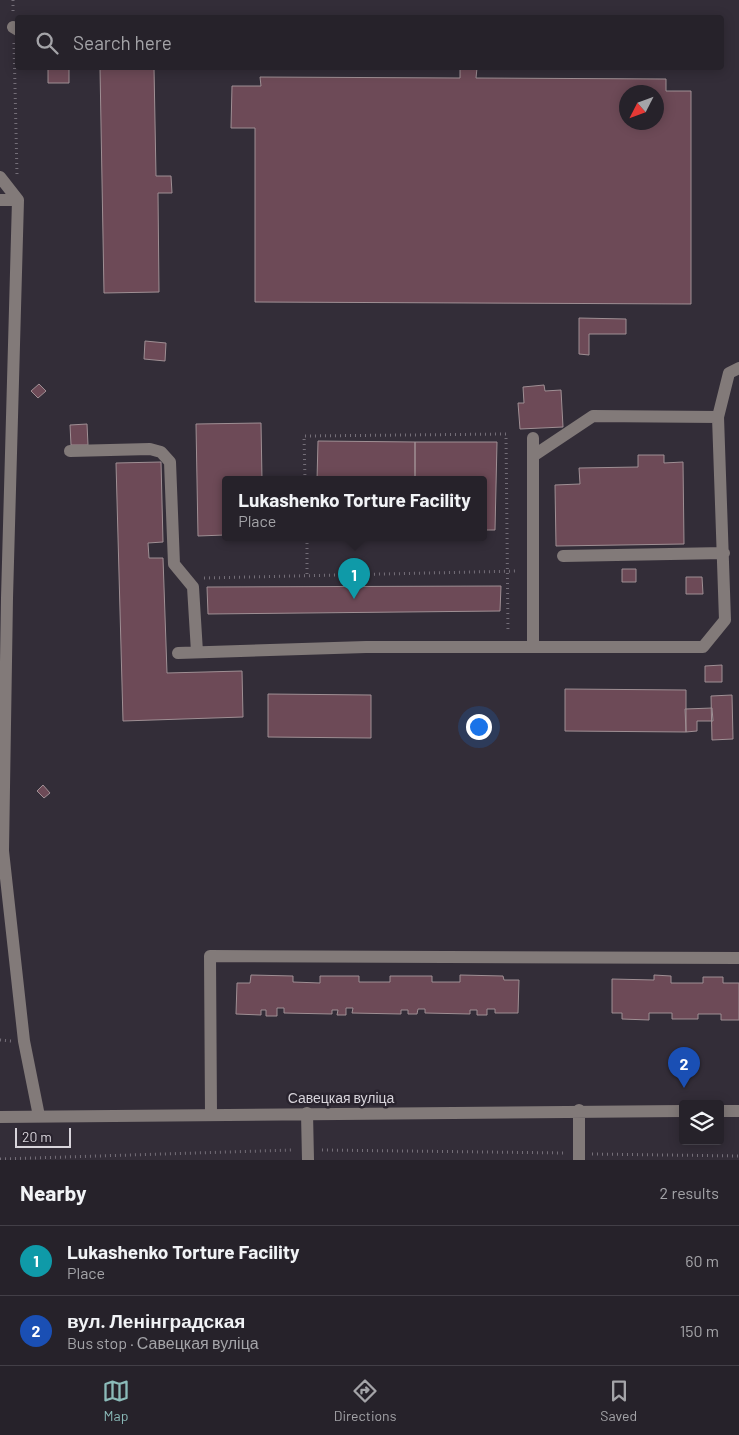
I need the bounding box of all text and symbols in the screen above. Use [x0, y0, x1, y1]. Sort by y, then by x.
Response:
search box [15, 15, 724, 70]
icon: search [33, 29, 61, 57]
text: Search here [73, 31, 172, 54]
north arrow [619, 85, 664, 130]
popup [222, 476, 487, 541]
text: Lukashenko Torture Facility [238, 488, 471, 511]
text: Place [238, 511, 276, 530]
pin: 1 [338, 558, 370, 599]
your location [466, 714, 492, 740]
pin: 2 [668, 1047, 700, 1088]
street label: Савецкая вуліца [288, 1089, 395, 1106]
map controls [679, 1100, 724, 1145]
button: layers [679, 1100, 724, 1145]
scale bar [15, 1125, 71, 1148]
text: 20 m [22, 1128, 52, 1145]
text: Nearby [20, 1180, 86, 1205]
text: 2 results [660, 1183, 719, 1202]
text: Lukashenko Torture Facility [67, 1240, 300, 1263]
text: 1 [33, 1251, 39, 1270]
text: 60 m [685, 1251, 719, 1270]
text: Place [67, 1263, 105, 1282]
text: вул. Ленінградская [67, 1309, 245, 1332]
text: 2 [32, 1321, 40, 1340]
text: 150 m [680, 1321, 719, 1340]
text: Bus stop · Савецкая вуліца [67, 1333, 259, 1352]
tab: Map [102, 1377, 130, 1424]
tab: Directions [334, 1377, 396, 1424]
tab: Saved [600, 1377, 637, 1424]

